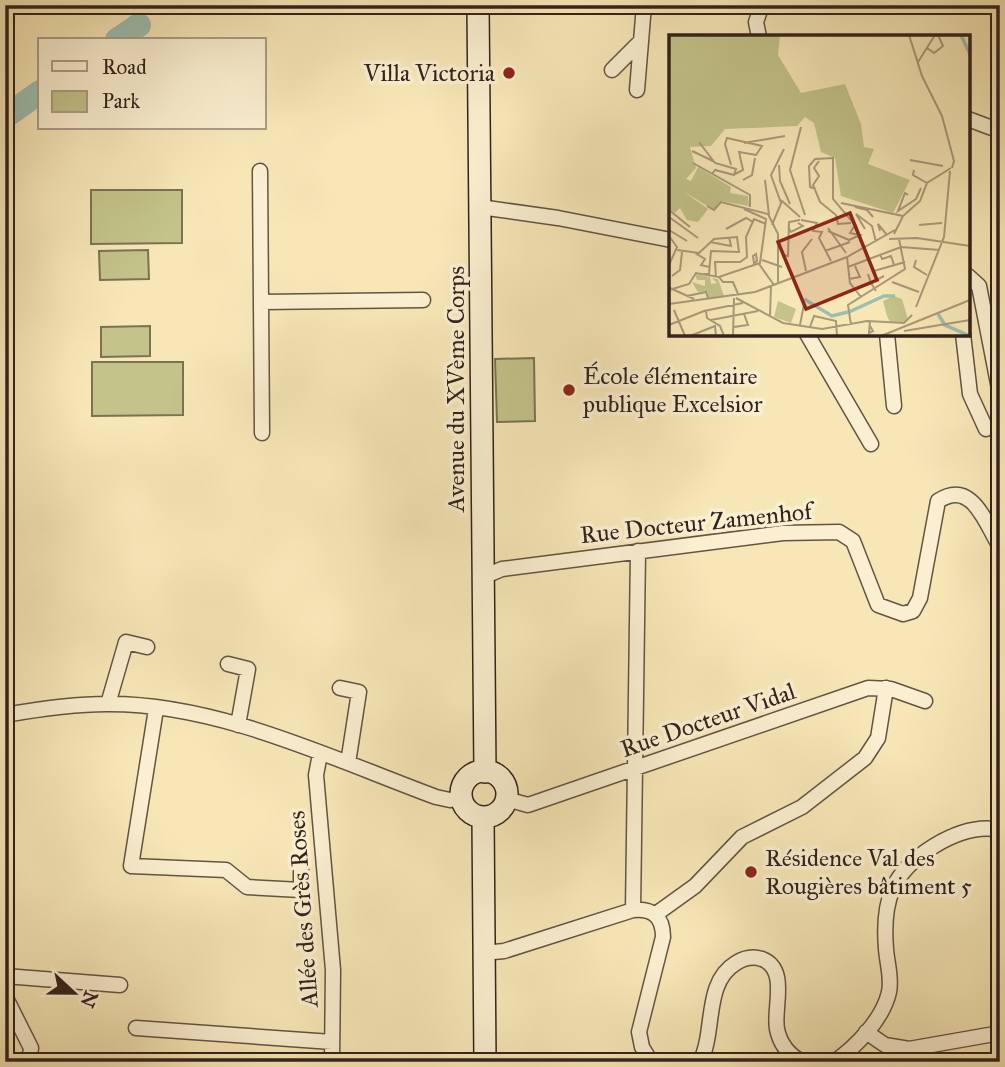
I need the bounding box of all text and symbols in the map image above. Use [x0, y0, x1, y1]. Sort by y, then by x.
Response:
inset map [669, 35, 970, 336]
legend [38, 38, 266, 130]
text: Road [102, 54, 147, 80]
place label: Villa Victoria [363, 58, 496, 88]
marker: Villa Victoria [501, 65, 517, 81]
text: Park [102, 88, 140, 114]
street label: Avenue du XVème Corps [441, 266, 471, 513]
place label: École élémentaire publique Excelsior [582, 361, 762, 419]
marker: École élémentaire publique Excelsior [561, 382, 577, 398]
street label: Rue Docteur Zamenhof [579, 495, 817, 550]
street label: Rue Docteur Vidal [616, 676, 800, 764]
street label: Allée des Grès Roses [281, 810, 325, 1009]
place label: Résidence Val des Rougières bâtiment 5 [765, 843, 972, 901]
marker: Résidence Val des Rougières bâtiment 5 [743, 864, 759, 880]
north arrow [38, 958, 108, 1028]
text: N [76, 987, 103, 1011]

